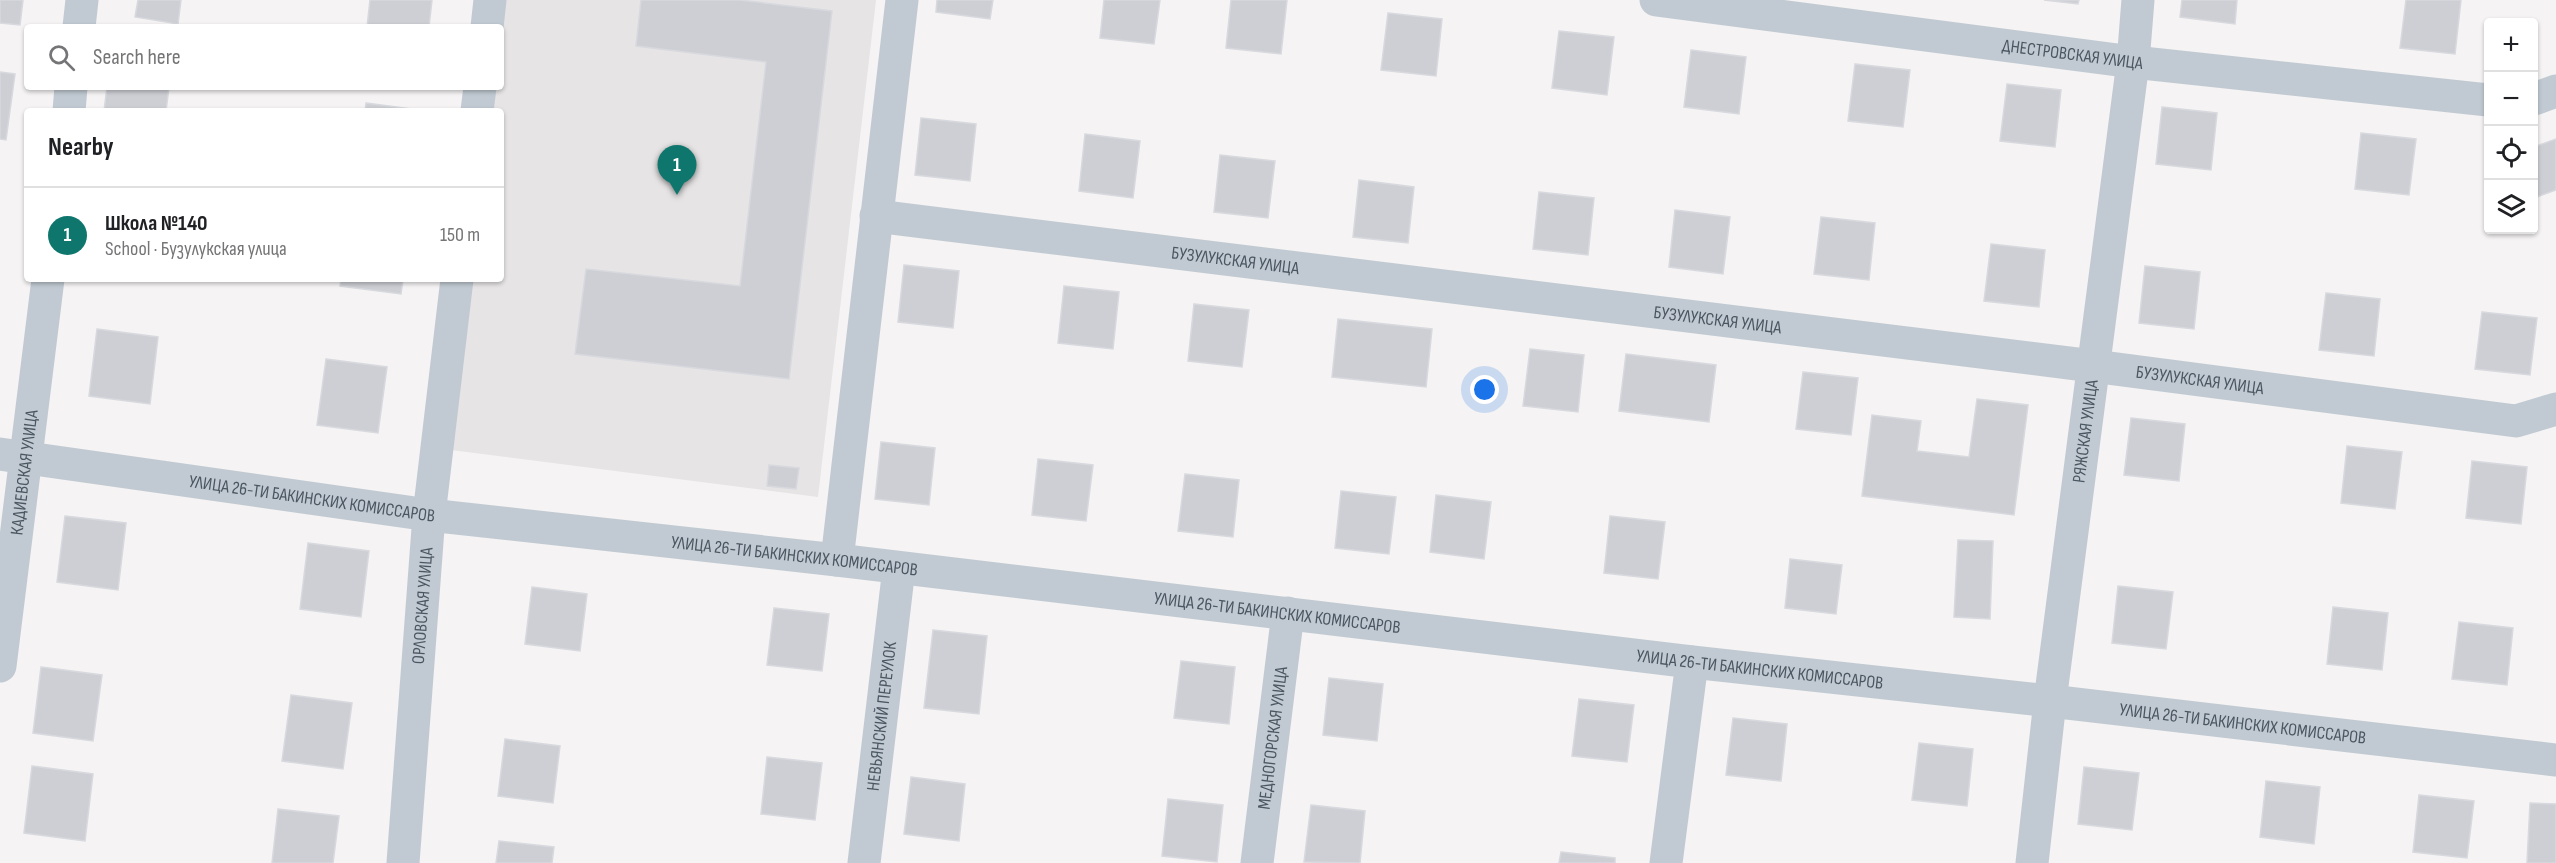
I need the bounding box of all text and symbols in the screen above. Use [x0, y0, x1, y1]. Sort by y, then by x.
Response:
map controls [2484, 18, 2538, 234]
button: + [2484, 18, 2538, 72]
search box [24, 24, 504, 90]
street label: ДНЕСТРОВСКАЯ УЛИЦА [2001, 35, 2144, 74]
icon: search [45, 41, 78, 74]
text: Search here [93, 44, 180, 71]
button: − [2484, 72, 2538, 126]
button: locate [2484, 126, 2538, 180]
text: Nearby [48, 132, 114, 163]
pin: 1 [658, 146, 696, 195]
button: layers [2484, 180, 2538, 234]
text: Школа №140 [105, 210, 208, 237]
text: 1 [64, 223, 71, 247]
text: 150 m [440, 223, 480, 247]
text: School · Бузулукская улица [105, 237, 287, 261]
street label: БУЗУЛУКСКАЯ УЛИЦА [1170, 242, 1301, 279]
street label: БУЗУЛУКСКАЯ УЛИЦА [1652, 302, 1783, 339]
street label: БУЗУЛУКСКАЯ УЛИЦА [2135, 362, 2265, 399]
your location [1470, 375, 1499, 404]
street label: РЯЖСКАЯ УЛИЦА [2068, 378, 2103, 484]
street label: КАДИЕВСКАЯ УЛИЦА [6, 408, 43, 536]
street label: УЛИЦА 26-ТИ БАКИНСКИХ КОМИССАРОВ [187, 471, 436, 527]
street label: УЛИЦА 26-ТИ БАКИНСКИХ КОМИССАРОВ [670, 532, 919, 581]
street label: ОРЛОВСКАЯ УЛИЦА [408, 546, 438, 665]
street label: УЛИЦА 26-ТИ БАКИНСКИХ КОМИССАРОВ [1153, 588, 1402, 638]
street label: НЕВЬЯНСКИЙ ПЕРЕУЛОК [863, 639, 901, 792]
street label: УЛИЦА 26-ТИ БАКИНСКИХ КОМИССАРОВ [1635, 645, 1884, 694]
street label: МЕДНОГОРСКАЯ УЛИЦА [1254, 665, 1292, 811]
street label: УЛИЦА 26-ТИ БАКИНСКИХ КОМИССАРОВ [2118, 699, 2367, 749]

